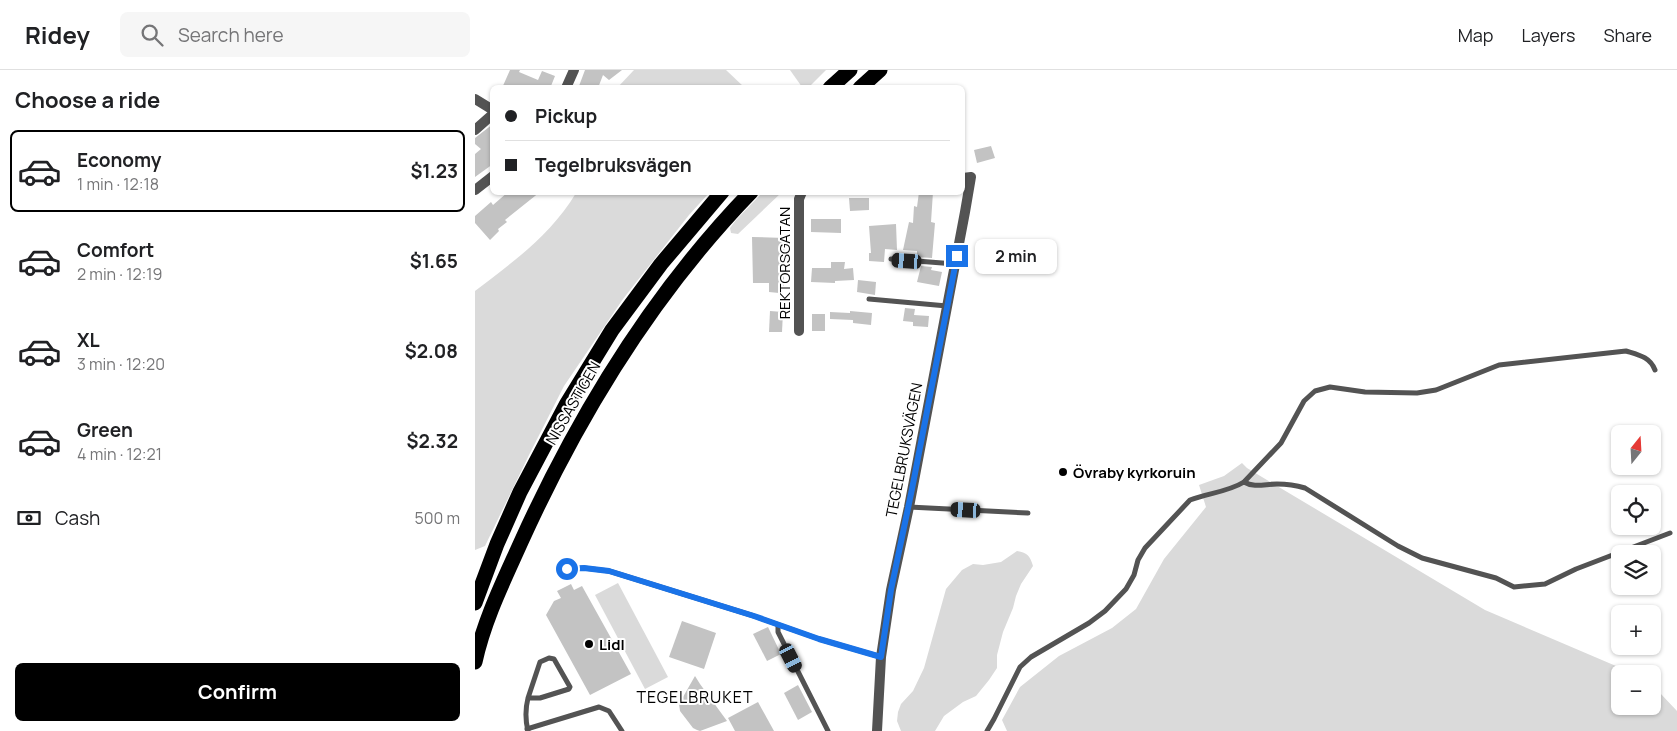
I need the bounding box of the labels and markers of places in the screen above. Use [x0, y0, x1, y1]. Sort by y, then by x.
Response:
place label: Övraby kyrkoruin [1073, 462, 1196, 483]
marker: Övraby kyrkoruin [1057, 466, 1069, 478]
place label: Lidl [599, 634, 625, 655]
marker: Lidl [583, 638, 595, 650]

